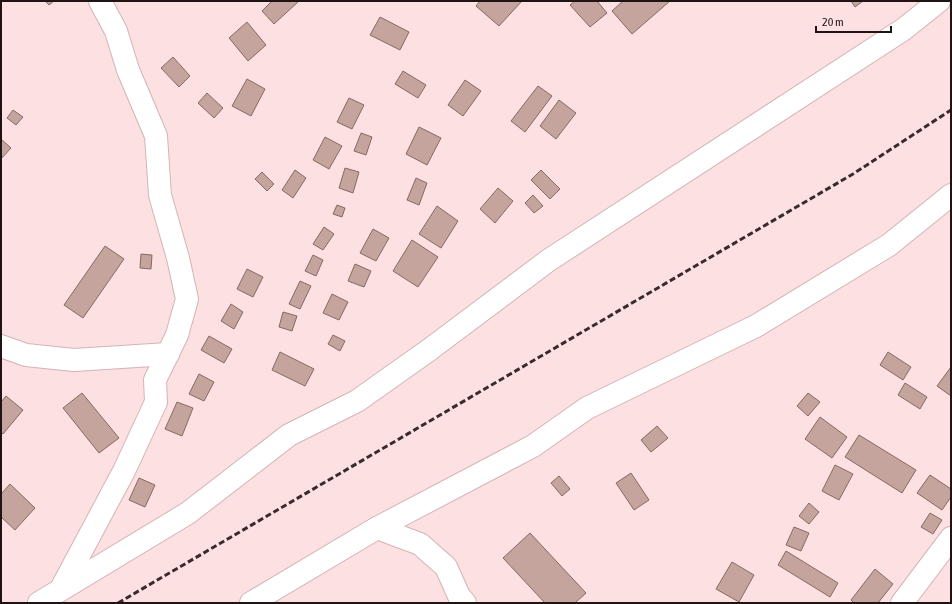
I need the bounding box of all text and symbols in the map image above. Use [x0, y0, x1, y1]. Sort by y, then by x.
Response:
scale bar [816, 8, 891, 34]
text: 20 m [822, 15, 844, 29]

